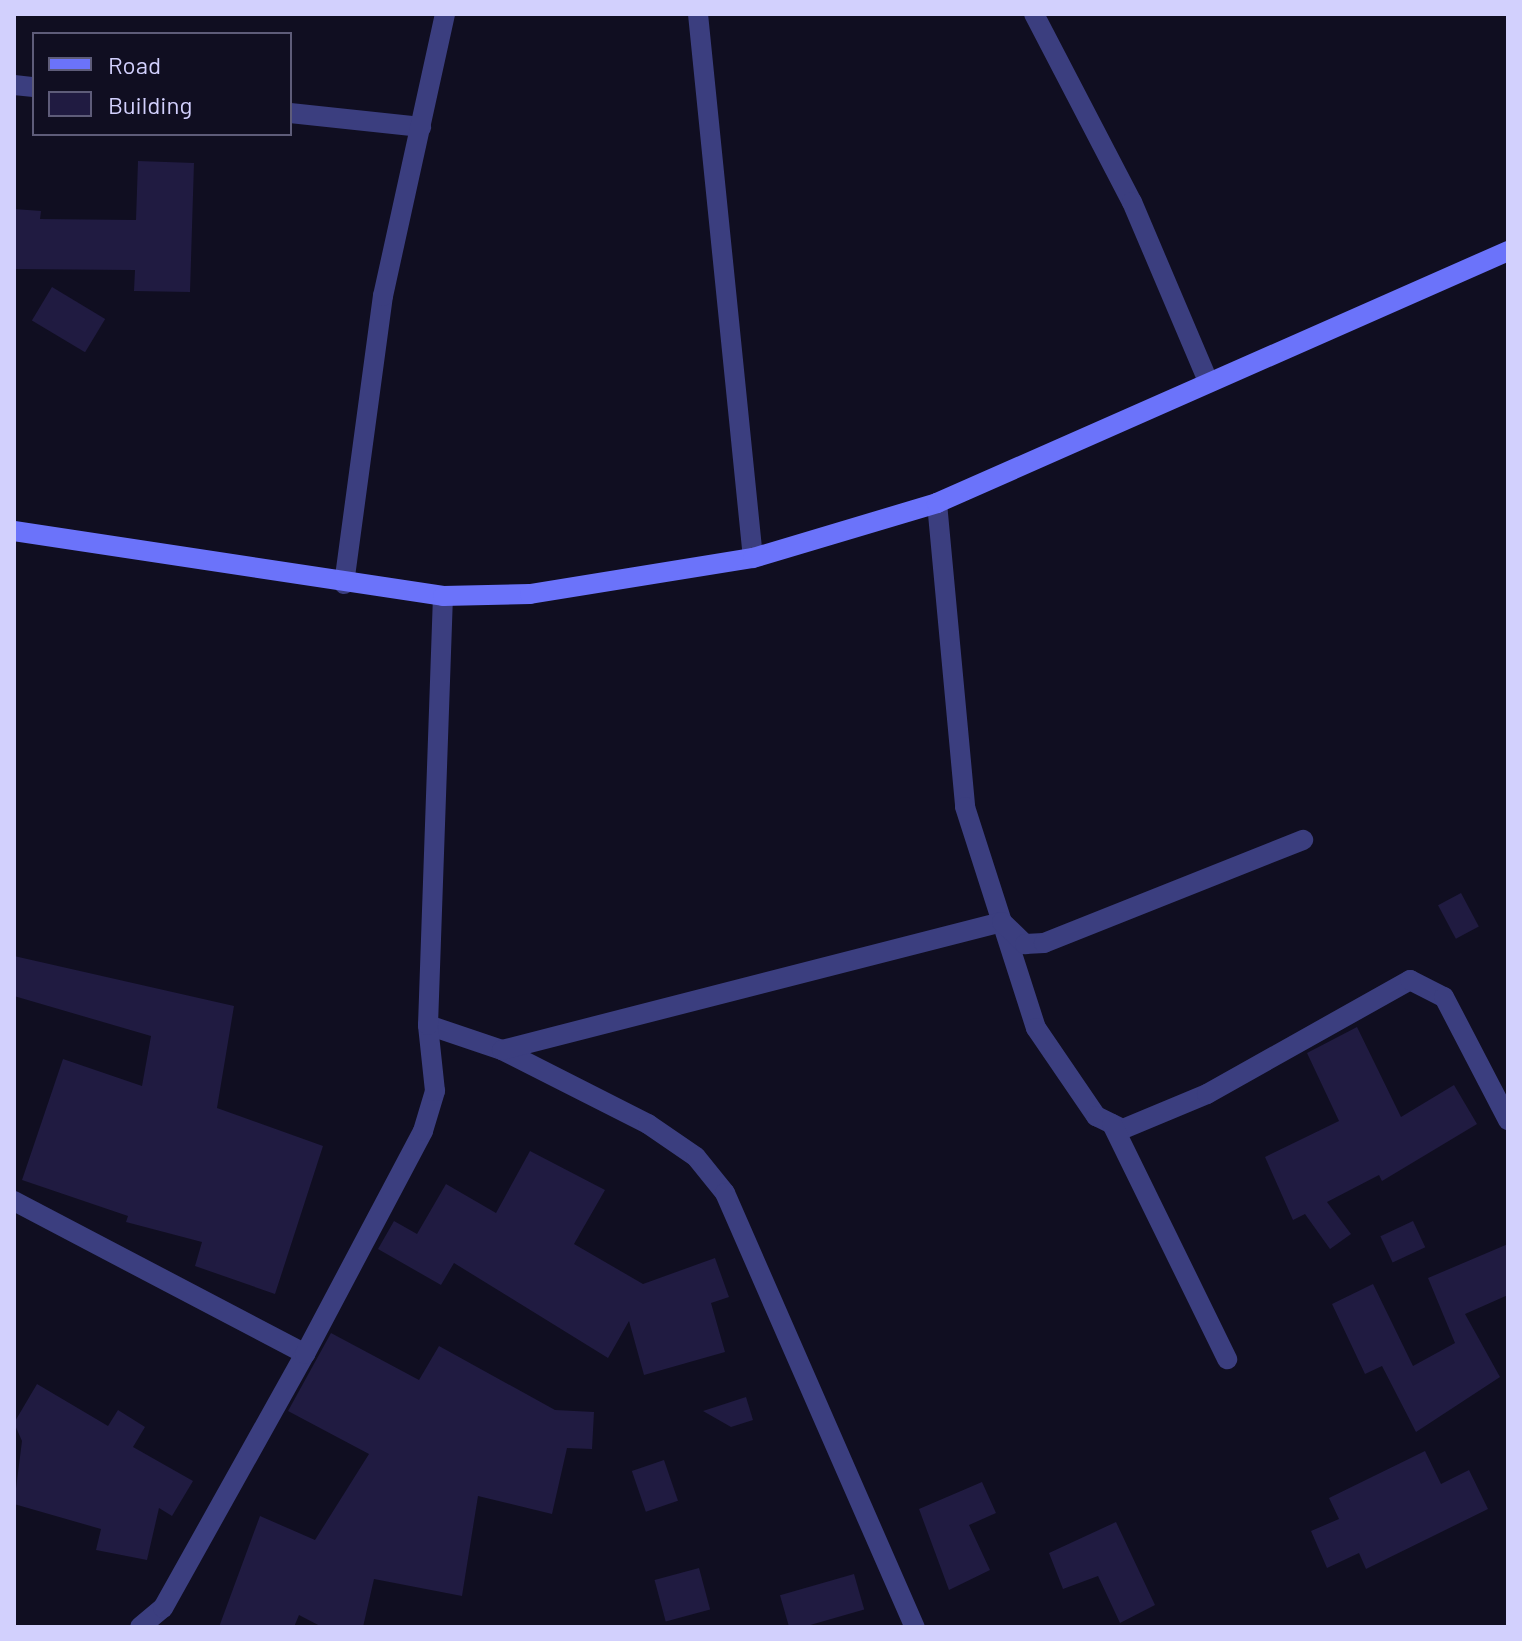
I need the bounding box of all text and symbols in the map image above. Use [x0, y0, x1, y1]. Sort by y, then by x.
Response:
legend [32, 32, 292, 136]
text: Road [108, 50, 161, 79]
text: Building [108, 90, 192, 119]

